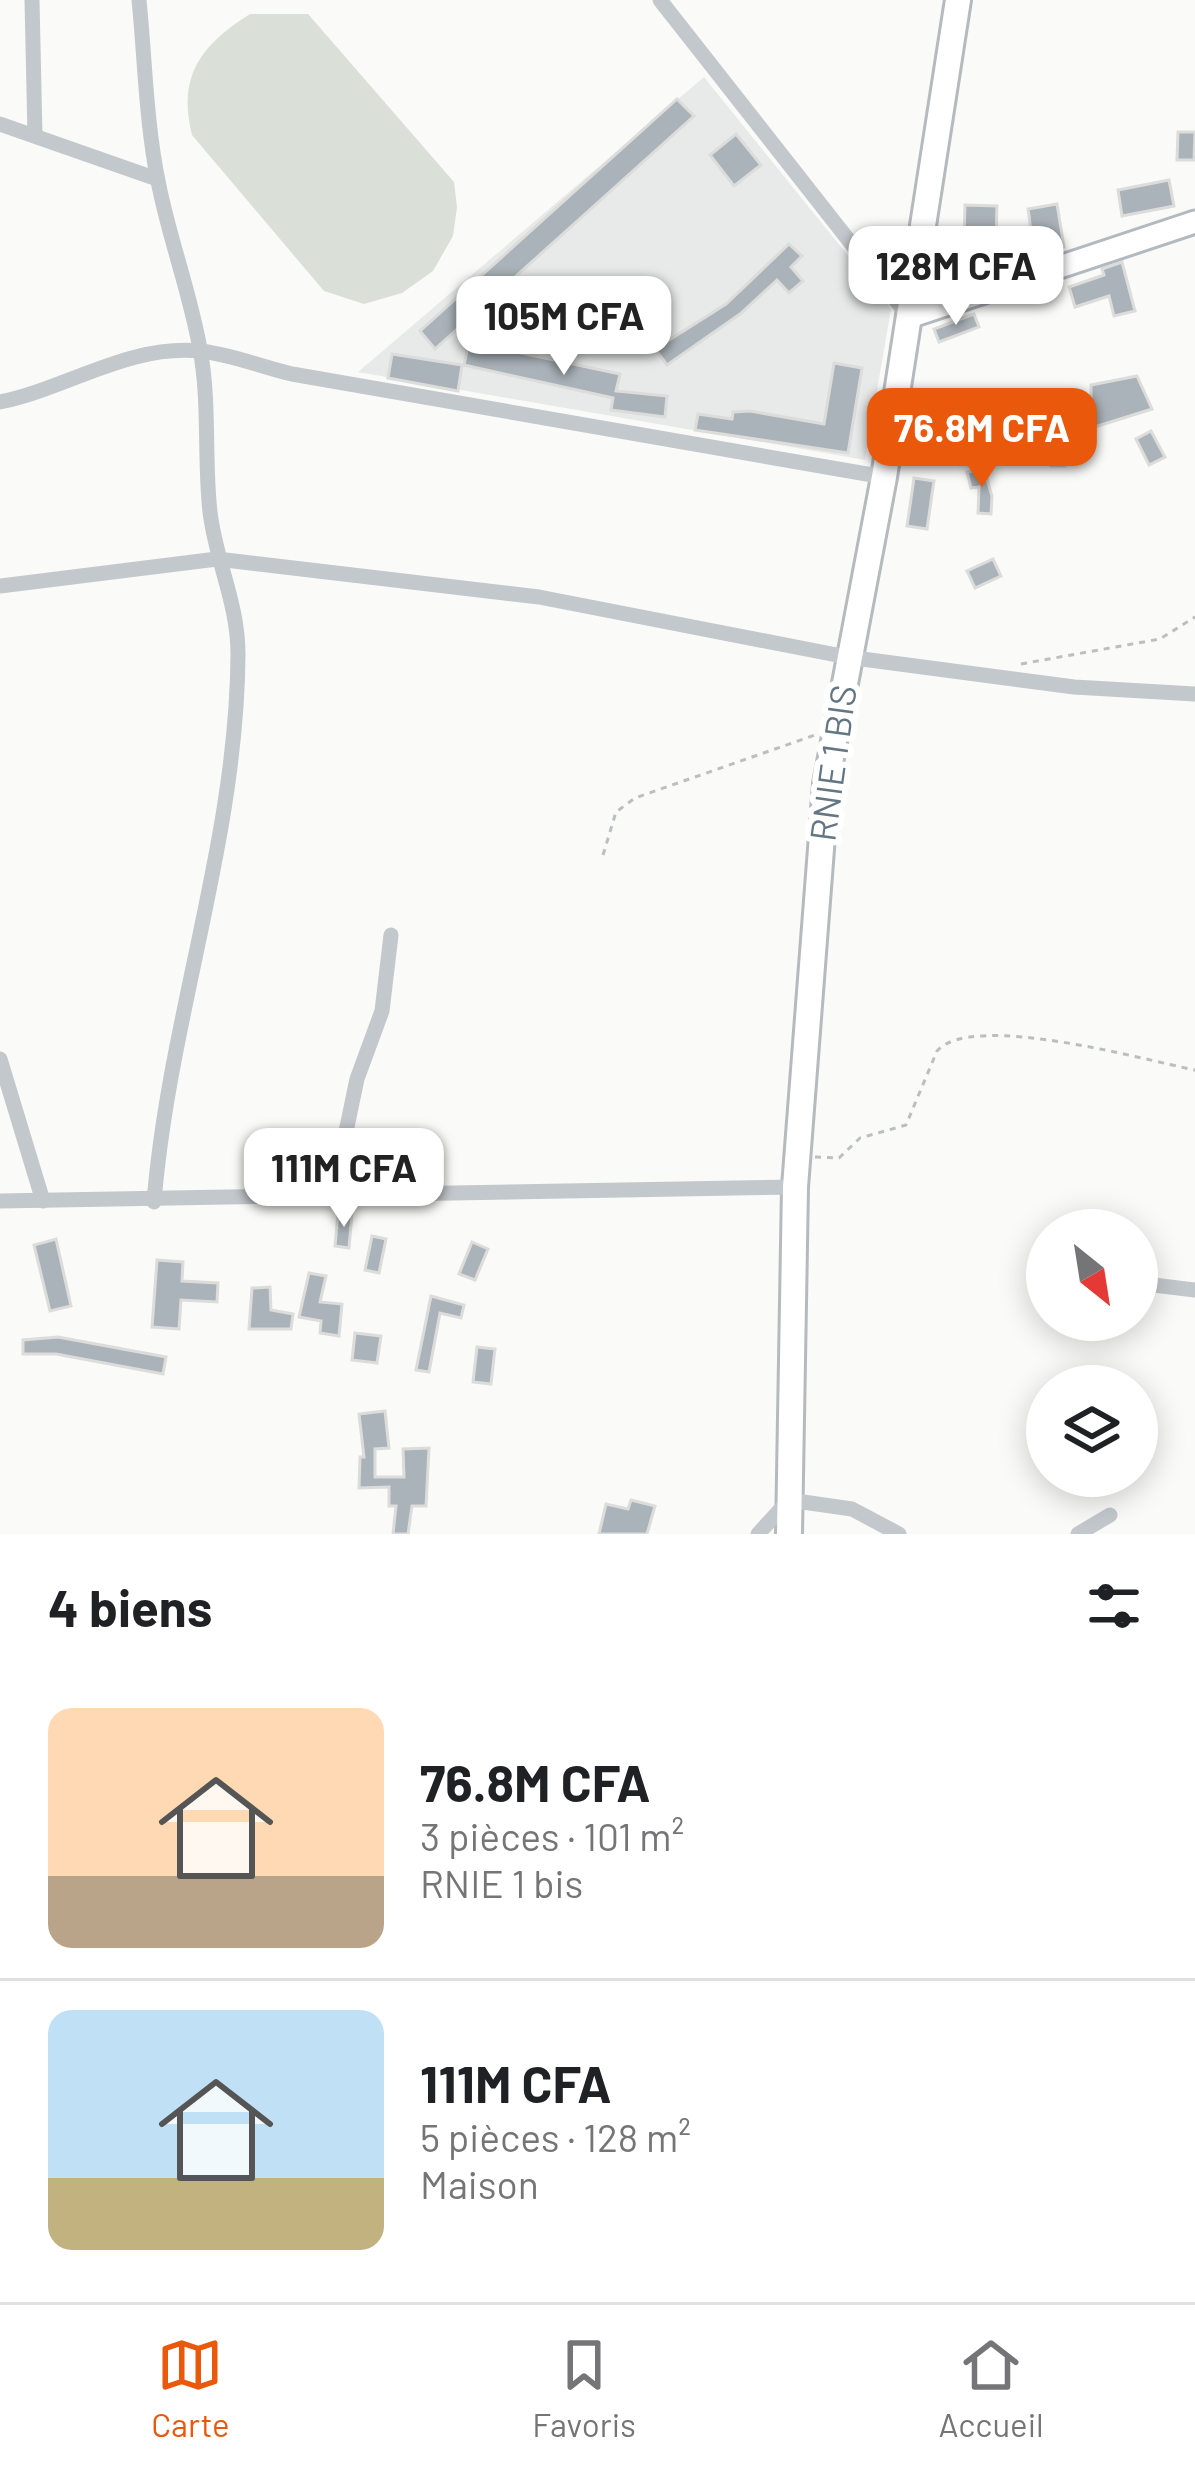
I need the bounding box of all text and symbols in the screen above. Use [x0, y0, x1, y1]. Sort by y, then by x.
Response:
pin: 128M CFA [832, 226, 1080, 328]
text: 128M CFA [875, 241, 1037, 288]
pin: 105M CFA [440, 276, 688, 378]
text: 105M CFA [483, 291, 645, 338]
pin: 76.8M CFA [845, 388, 1119, 490]
text: 76.8M CFA [894, 403, 1070, 450]
street label: RNIE 1 BIS [799, 682, 864, 844]
pin: 111M CFA [220, 1128, 468, 1230]
text: 111M CFA [271, 1143, 417, 1190]
north arrow [1026, 1209, 1158, 1341]
map controls [1026, 1209, 1158, 1497]
button: layers [1026, 1365, 1158, 1497]
icon: filters [1081, 1573, 1147, 1639]
text: 4 biens [48, 1576, 212, 1637]
text: 76.8M CFA [420, 1751, 651, 1812]
icon: home [144, 1756, 288, 1900]
text: 3 pièces · 101 m² [420, 1812, 684, 1859]
text: RNIE 1 bis [420, 1859, 583, 1906]
text: 111M CFA [420, 2052, 611, 2113]
icon: home [144, 2058, 288, 2202]
text: 5 pièces · 128 m² [420, 2113, 691, 2160]
text: Maison [420, 2160, 539, 2207]
tab: Carte [151, 2332, 230, 2444]
tab: Favoris [532, 2332, 636, 2444]
tab: Accueil [939, 2332, 1044, 2444]

